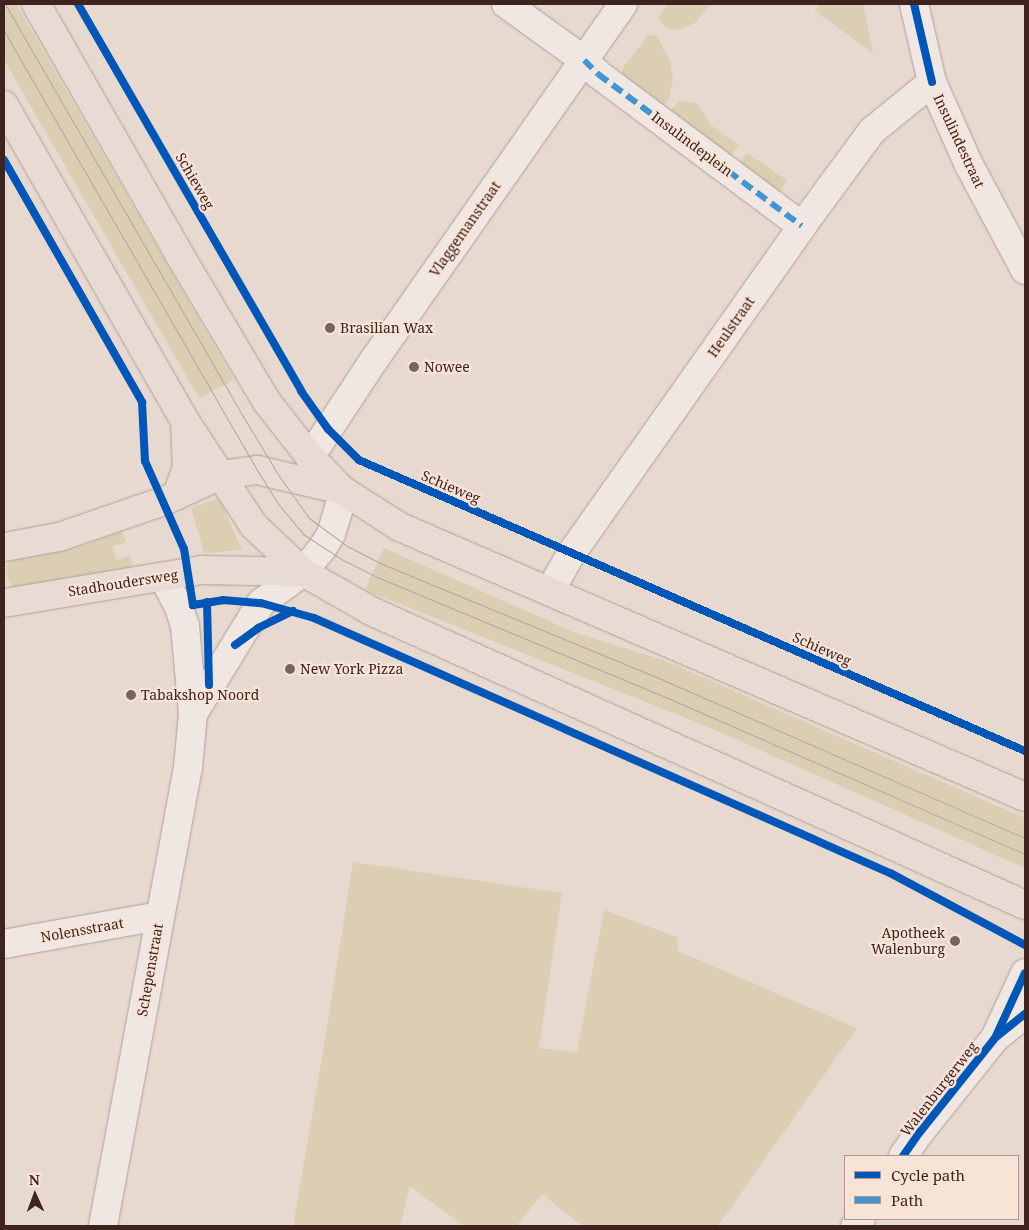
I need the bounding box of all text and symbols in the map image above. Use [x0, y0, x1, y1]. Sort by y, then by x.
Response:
street label: Insulindestraat [930, 91, 988, 191]
street label: Insulindeplein [648, 108, 736, 180]
street label: Schieweg [172, 150, 218, 212]
street label: Vlaggemanstraat [426, 178, 504, 280]
street label: Heulstraat [704, 293, 758, 361]
place label: Brasilian Wax [340, 320, 433, 336]
marker: Brasilian Wax [324, 322, 336, 334]
place label: Nowee [424, 359, 470, 375]
marker: Nowee [408, 361, 420, 373]
street label: Schieweg [419, 467, 483, 507]
street label: Stadhoudersweg [67, 566, 179, 600]
street label: Schieweg [790, 629, 854, 669]
place label: New York Pizza [300, 661, 403, 677]
marker: New York Pizza [284, 663, 296, 675]
place label: Tabakshop Noord [141, 687, 259, 703]
marker: Tabakshop Noord [125, 689, 137, 701]
street label: Nolensstraat [39, 914, 125, 946]
street label: Schepenstraat [134, 922, 166, 1018]
place label: Apotheek Walenburg [871, 925, 945, 958]
marker: Apotheek Walenburg [949, 935, 961, 947]
street label: Walenburgerweg [897, 1038, 981, 1140]
legend [844, 1155, 1019, 1220]
text: Cycle path [891, 1165, 965, 1185]
north arrow [10, 1170, 60, 1220]
text: N [29, 1170, 40, 1189]
text: Path [891, 1190, 923, 1210]

